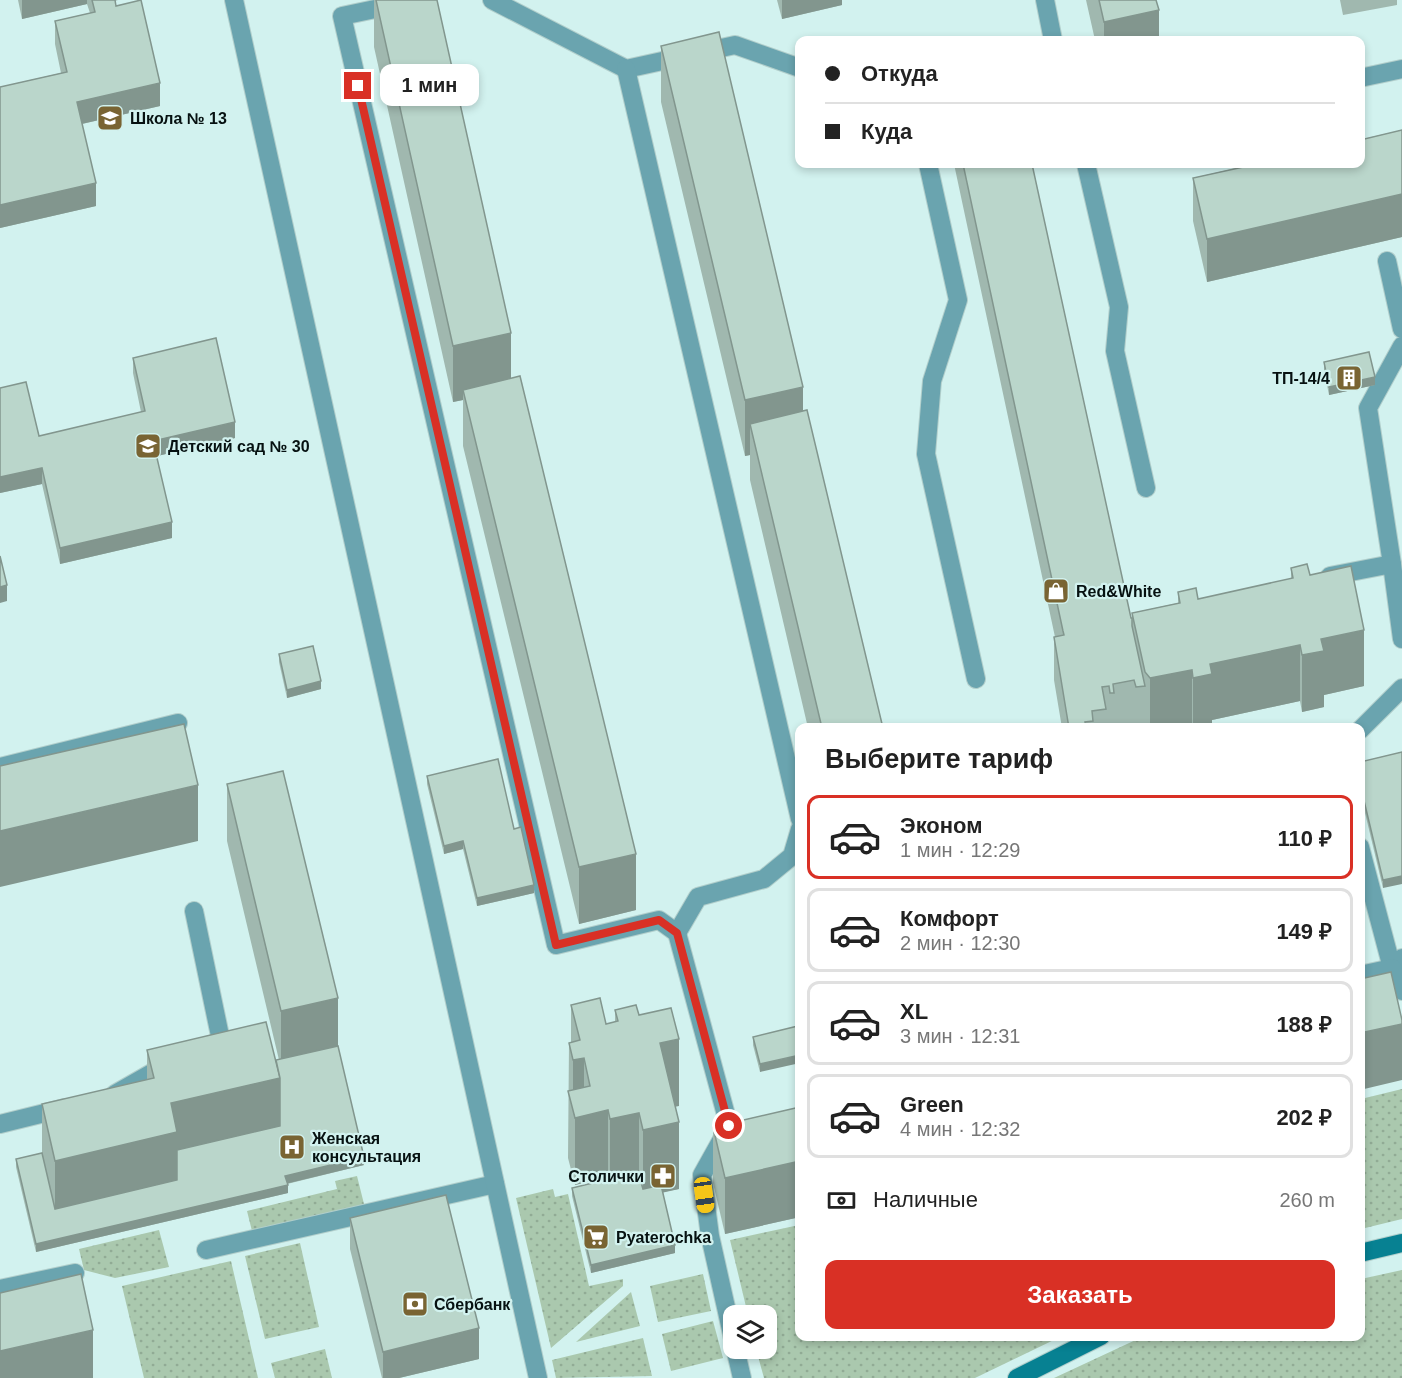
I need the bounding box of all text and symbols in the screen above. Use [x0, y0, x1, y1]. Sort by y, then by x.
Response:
text: Откуда [861, 61, 938, 86]
callout: 1 мин [379, 65, 478, 107]
route end [344, 72, 371, 99]
text: 1 мин [402, 74, 457, 96]
school or university icon: Школа № 13 [95, 103, 125, 133]
place label: Школа № 13 [130, 110, 227, 127]
text: Куда [861, 119, 912, 144]
building icon: ТП-14/4 [1334, 363, 1364, 393]
place label: ТП-14/4 [1272, 370, 1330, 387]
school or university icon: Детский сад № 30 [133, 431, 163, 461]
place label: Детский сад № 30 [168, 438, 310, 455]
shop icon: Red&White [1041, 576, 1071, 606]
place label: Red&White [1076, 583, 1161, 600]
text: Выберите тариф [825, 744, 1053, 774]
icon: car [828, 810, 882, 864]
text: Эконом [900, 813, 983, 838]
text: 110 ₽ [1278, 826, 1332, 851]
text: 1 мин · 12:29 [900, 839, 1020, 861]
icon: car [828, 903, 882, 957]
text: Комфорт [900, 906, 999, 931]
text: 149 ₽ [1276, 919, 1332, 944]
text: 2 мин · 12:30 [900, 932, 1020, 954]
icon: car [828, 996, 882, 1050]
text: XL [900, 999, 928, 1024]
text: 188 ₽ [1276, 1012, 1332, 1037]
text: 3 мин · 12:31 [900, 1025, 1020, 1047]
icon: car [828, 1089, 882, 1143]
text: Green [900, 1092, 964, 1117]
text: 202 ₽ [1276, 1105, 1332, 1130]
route start [715, 1112, 742, 1139]
text: 4 мин · 12:32 [900, 1118, 1020, 1140]
place label: Женская консультация [311, 1130, 421, 1165]
hospital icon: Женская консультация [277, 1132, 307, 1162]
pharmacy icon: Столички [648, 1161, 678, 1191]
place label: Столички [568, 1168, 644, 1185]
car [693, 1176, 715, 1214]
icon: cash [825, 1184, 858, 1217]
text: Наличные [873, 1187, 978, 1212]
text: 260 m [1279, 1189, 1335, 1211]
supermarket icon: Pyaterochka [581, 1222, 611, 1252]
place label: Pyaterochka [616, 1229, 711, 1246]
button: Заказать [825, 1260, 1335, 1329]
bank icon: Сбербанк [400, 1289, 430, 1319]
place label: Сбербанк [434, 1296, 511, 1313]
map controls [723, 1305, 777, 1359]
button: layers [723, 1305, 777, 1359]

